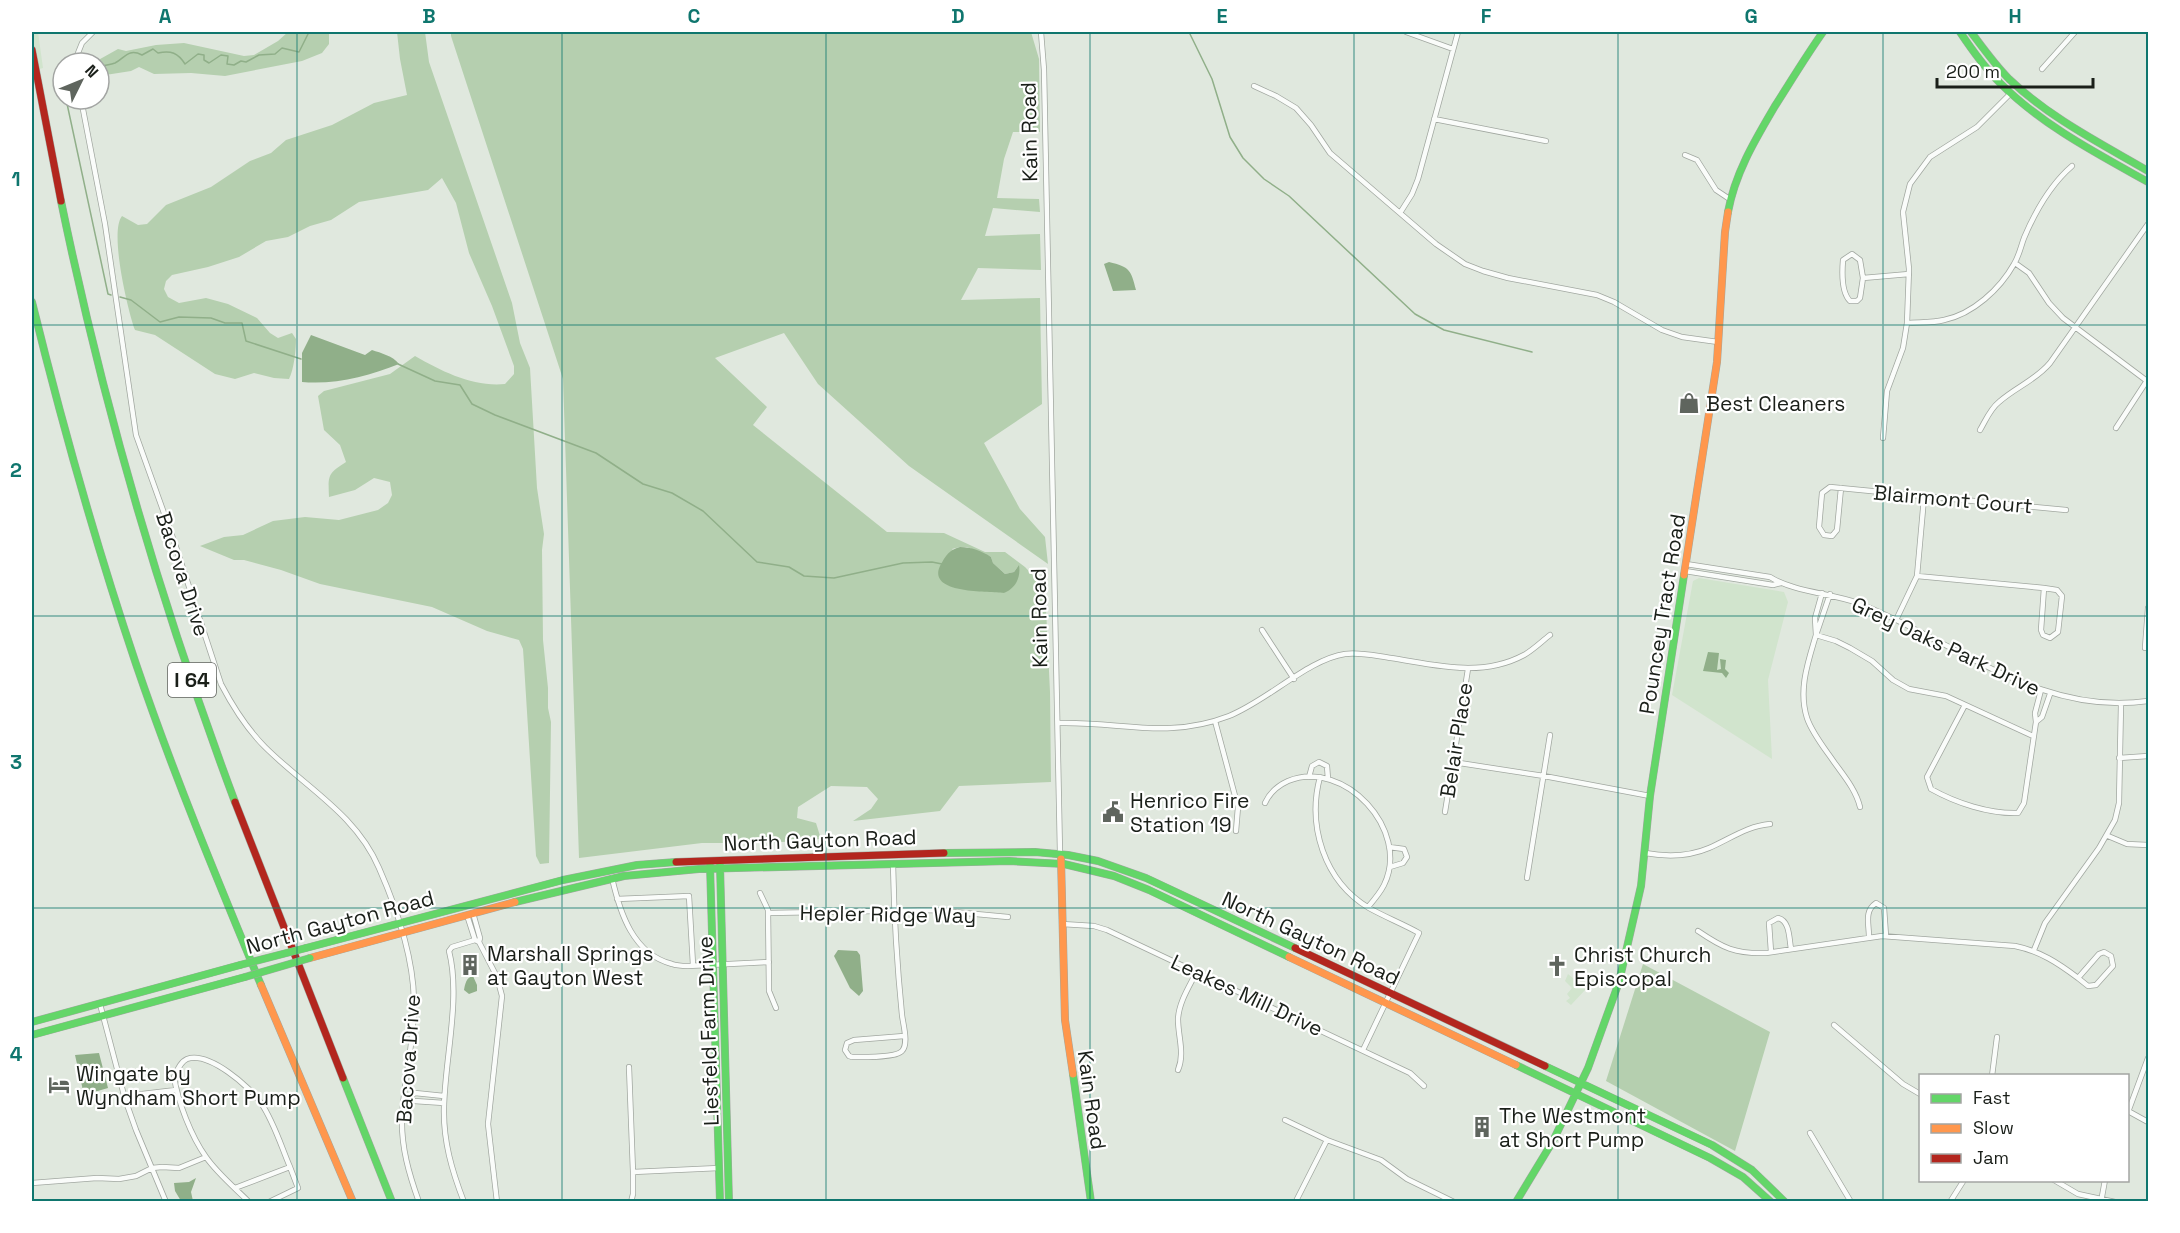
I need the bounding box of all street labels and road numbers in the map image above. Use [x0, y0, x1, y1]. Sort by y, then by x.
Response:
street label: Kain Road [1015, 82, 1043, 182]
street label: Blairmont Court [1872, 479, 2034, 519]
street label: Bacova Drive [150, 508, 216, 640]
street label: Pouncey Tract Road [1633, 512, 1691, 716]
street label: Kain Road [1025, 568, 1053, 668]
street label: Grey Oaks Park Drive [1847, 590, 2045, 702]
road number: I 64 [168, 663, 216, 697]
street label: Belair Place [1434, 680, 1478, 800]
street label: North Gayton Road [723, 823, 917, 857]
street label: North Gayton Road [243, 884, 437, 960]
street label: North Gayton Road [1218, 885, 1404, 991]
street label: Hepler Ridge Way [800, 899, 976, 929]
street label: Liesfeld Farm Drive [691, 936, 725, 1126]
street label: Leakes Mill Drive [1167, 948, 1327, 1042]
street label: Bacova Drive [390, 993, 426, 1125]
street label: Kain Road [1072, 1049, 1112, 1151]

